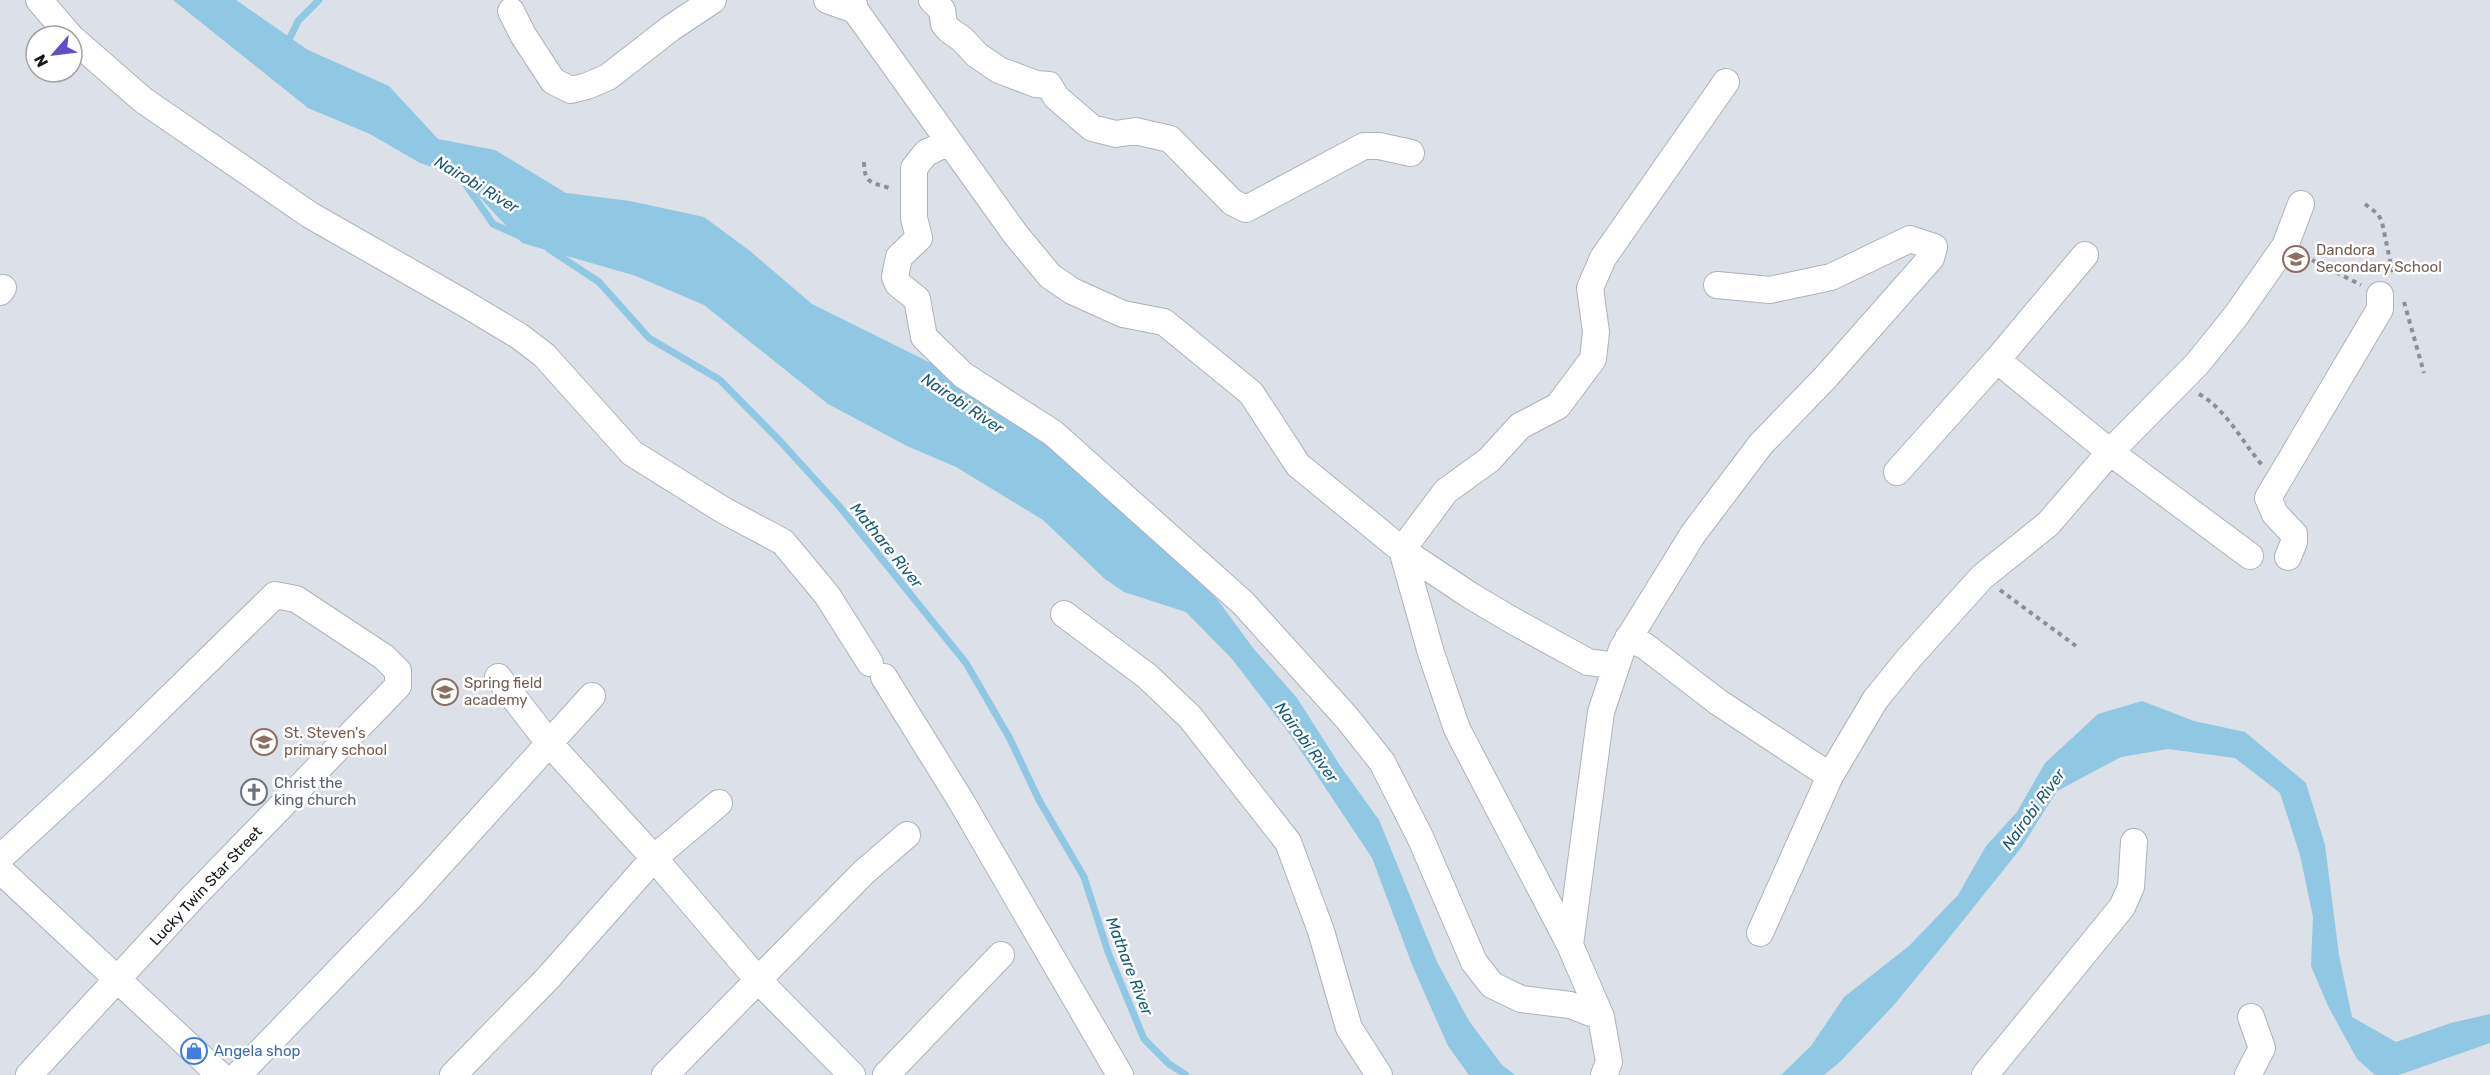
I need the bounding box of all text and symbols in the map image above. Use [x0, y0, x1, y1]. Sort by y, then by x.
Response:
north arrow [24, 24, 84, 84]
text: N [30, 51, 52, 70]
water label: Nairobi River [431, 152, 523, 217]
place label: Dandora Secondary School [2316, 241, 2442, 276]
school or university icon: Dandora Secondary School [2281, 244, 2311, 274]
water label: Nairobi River [918, 369, 1008, 438]
water label: Mathare River [846, 499, 927, 592]
place label: Spring field academy [464, 674, 542, 709]
school or university icon: Spring field academy [430, 677, 460, 707]
water label: Nairobi River [1271, 698, 1343, 787]
place label: St. Steven's primary school [284, 724, 387, 759]
school or university icon: St. Steven's primary school [249, 727, 279, 757]
water label: Nairobi River [1998, 765, 2070, 853]
place label: Christ the king church [274, 774, 357, 809]
church icon: Christ the king church [239, 777, 269, 807]
street label: Lucky Twin Star Street [146, 823, 266, 949]
water label: Mathare River [1102, 914, 1157, 1019]
shop icon: Angela shop [179, 1036, 209, 1066]
place label: Angela shop [214, 1042, 300, 1060]

